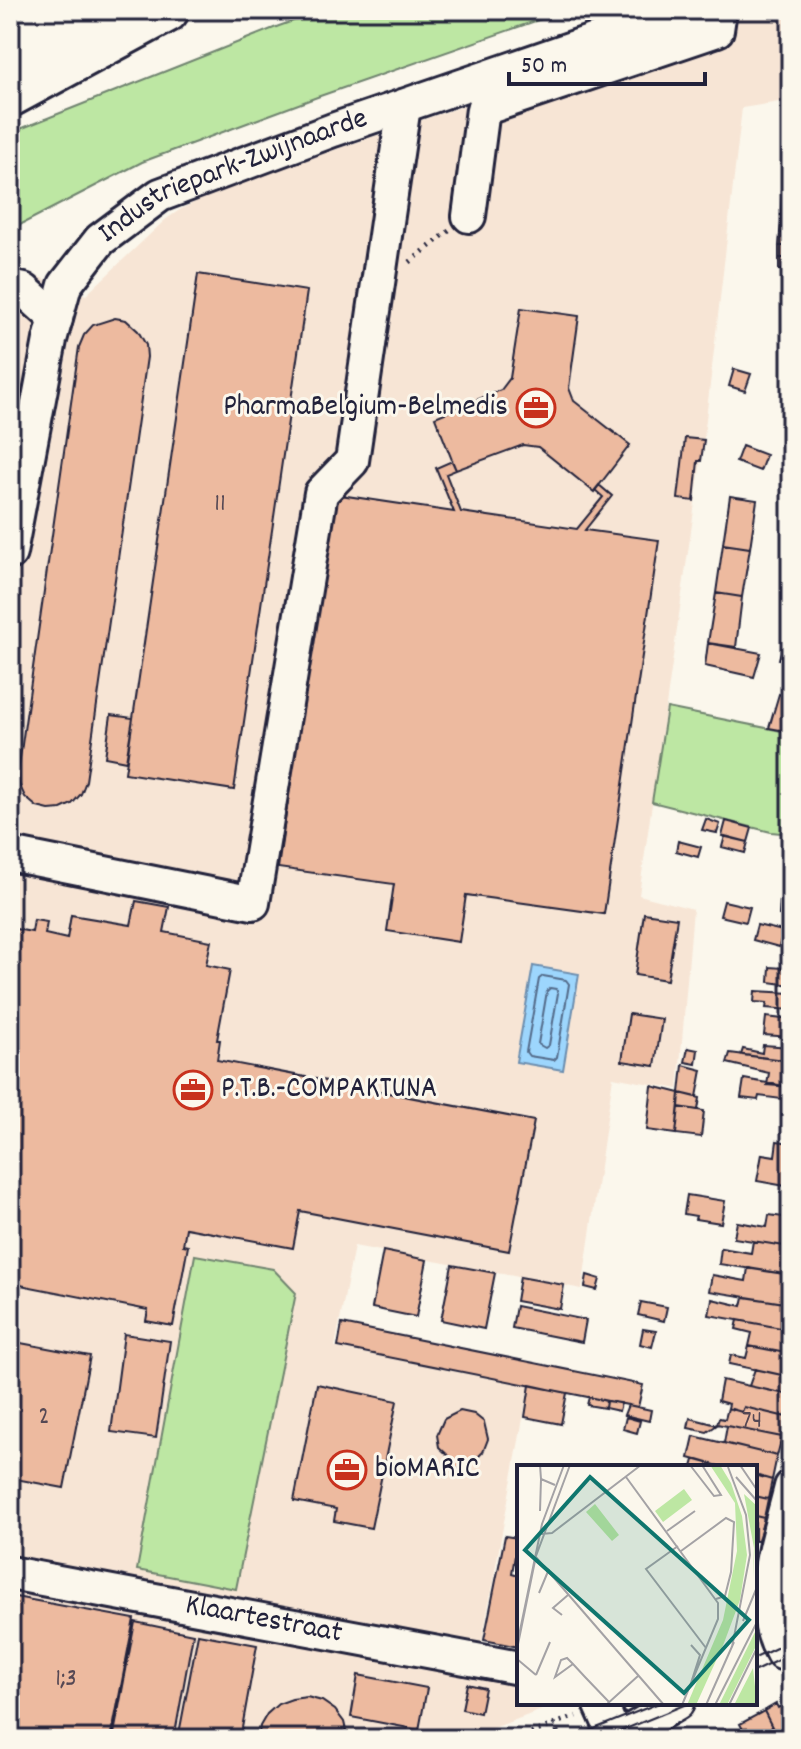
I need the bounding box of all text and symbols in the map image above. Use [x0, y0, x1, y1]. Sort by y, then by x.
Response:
scale bar [509, 36, 705, 86]
text: 50 m [521, 50, 567, 84]
street label: Industriepark-Zwijnaarde [90, 98, 373, 255]
place label: PharmaBelgium-Belmedis [223, 387, 508, 430]
office icon: PharmaBelgium-Belmedis [515, 387, 557, 429]
house number: 11 [214, 486, 226, 523]
office icon: P.T.B.-COMPAKTUNA [172, 1069, 214, 1111]
place label: P.T.B.-COMPAKTUNA [221, 1069, 437, 1112]
house number: 2 [38, 1399, 50, 1436]
house number: 74 [742, 1403, 762, 1440]
office icon: bioMARIC [326, 1449, 368, 1491]
place label: bioMARIC [375, 1449, 480, 1492]
inset map [517, 1465, 757, 1705]
street label: Klaartestraat [182, 1585, 346, 1656]
house number: 1;3 [55, 1661, 77, 1698]

